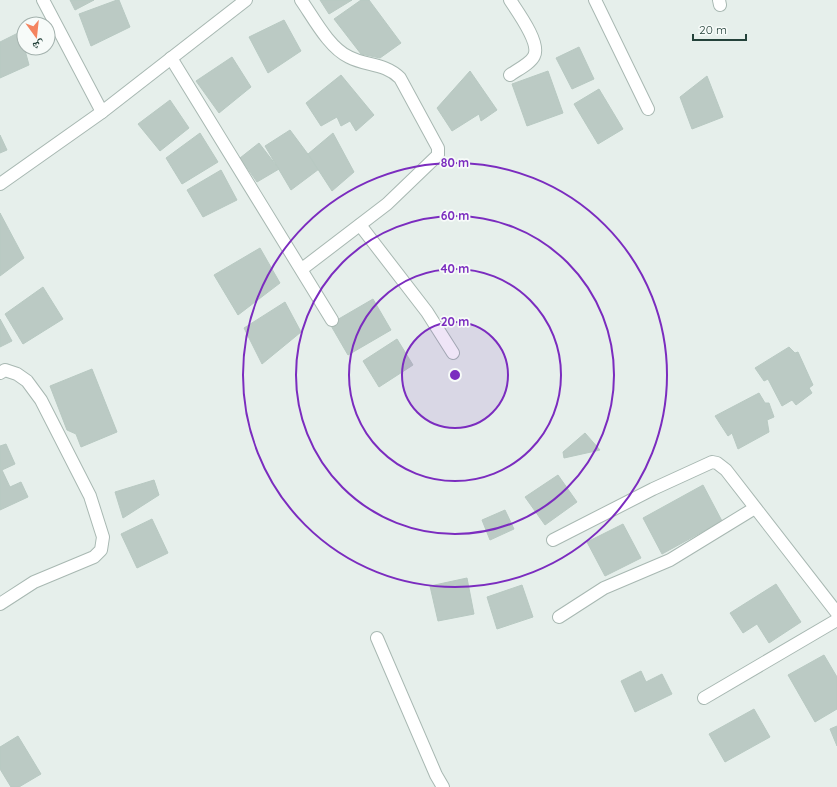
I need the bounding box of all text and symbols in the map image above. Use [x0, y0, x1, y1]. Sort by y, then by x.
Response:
north arrow [16, 16, 56, 56]
scale bar [693, 16, 746, 42]
text: 20 m [699, 22, 727, 37]
text: ش [31, 36, 46, 54]
text: 80 m [441, 155, 469, 170]
text: 60 m [441, 208, 469, 223]
text: 40 m [441, 261, 469, 276]
text: 20 m [441, 314, 469, 329]
centre of rings [448, 368, 462, 382]

